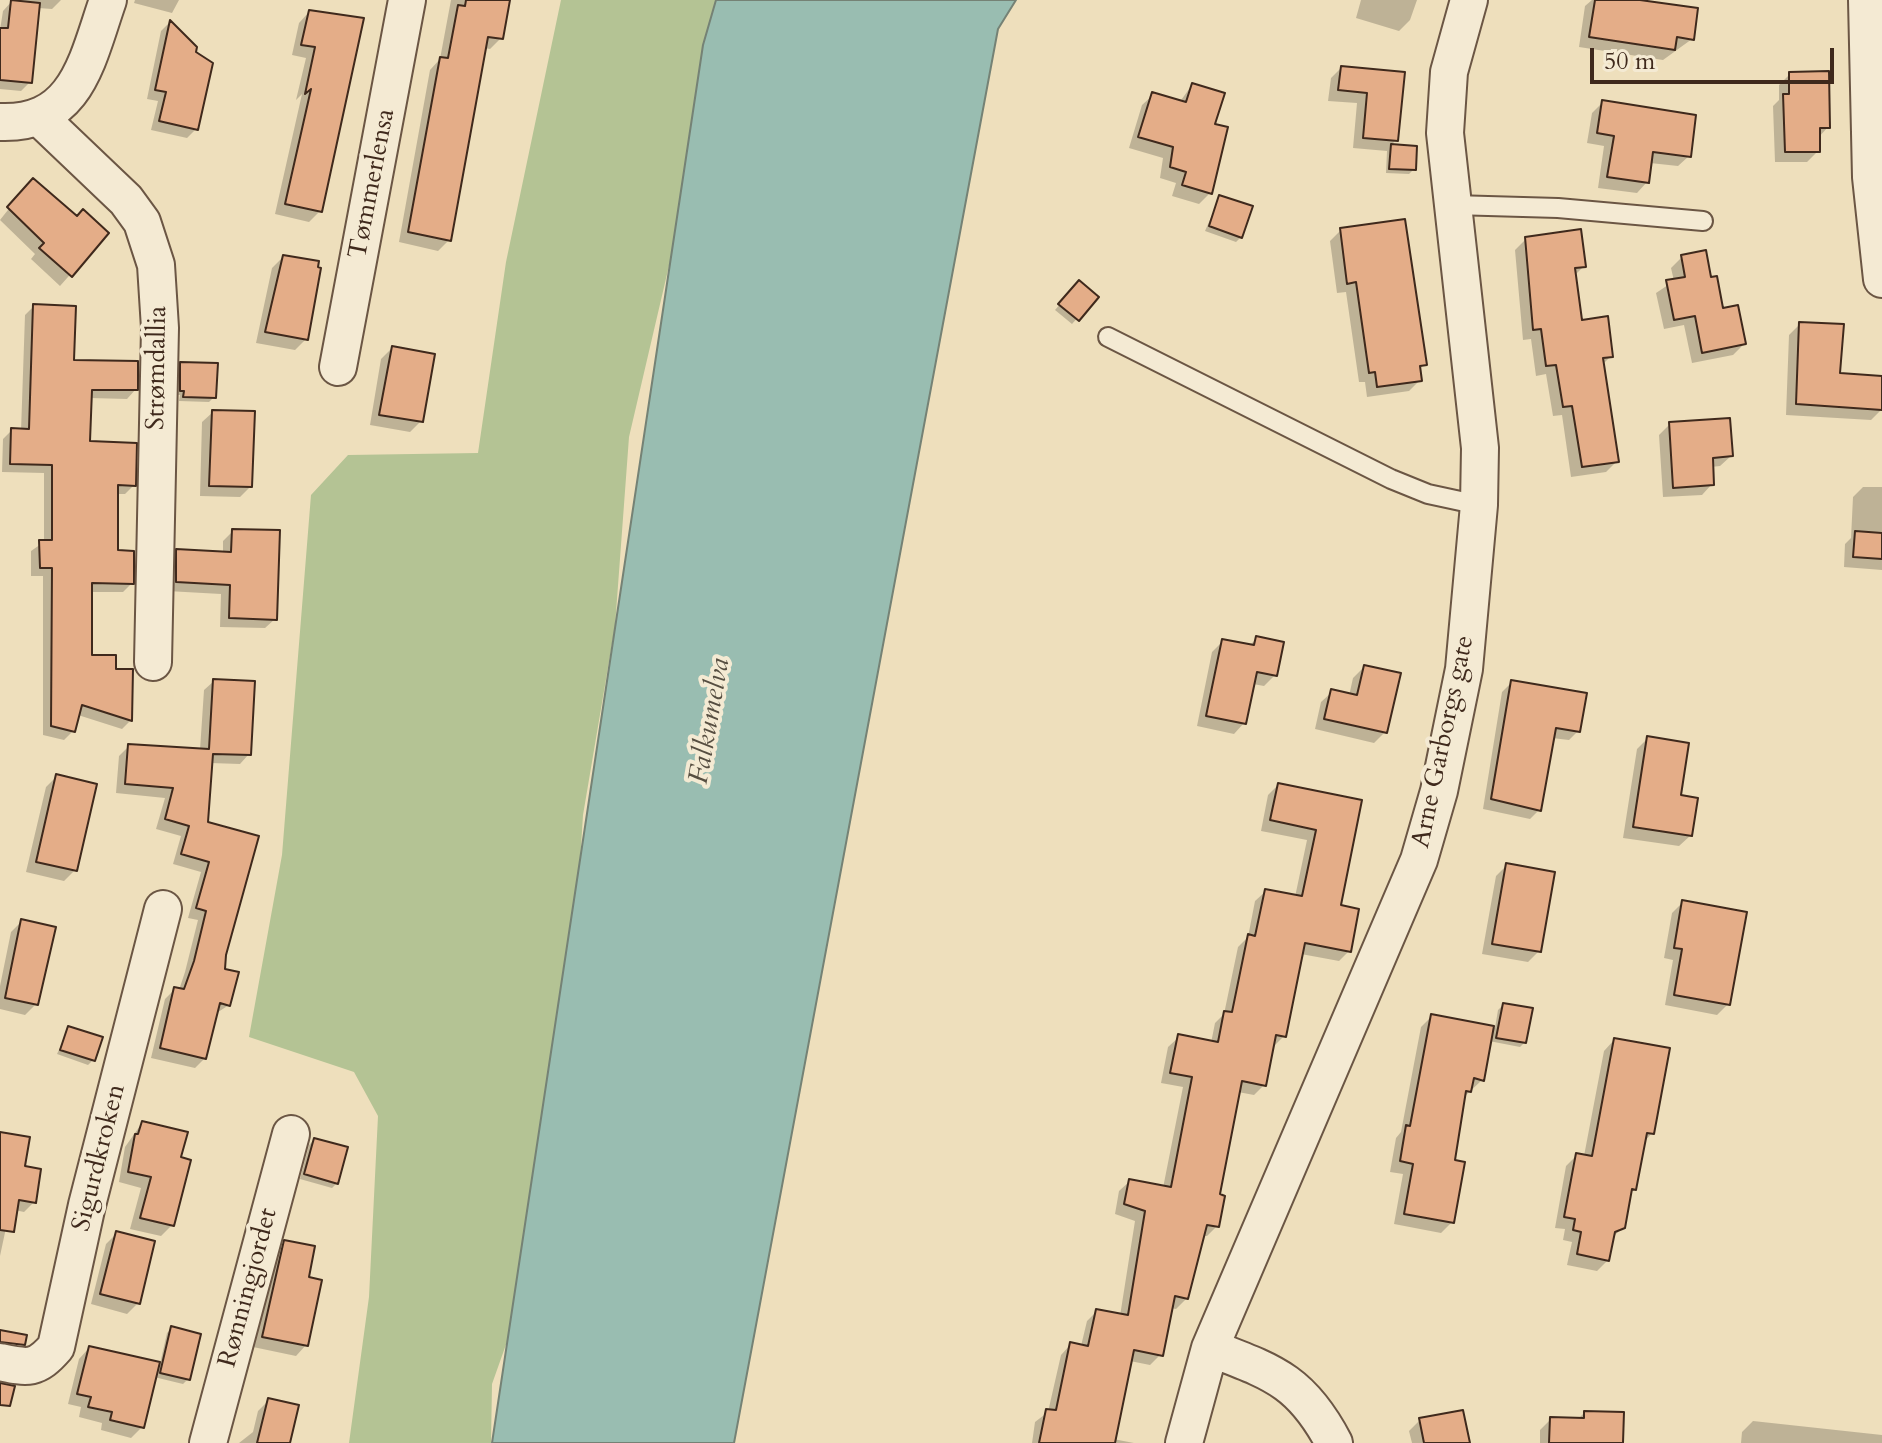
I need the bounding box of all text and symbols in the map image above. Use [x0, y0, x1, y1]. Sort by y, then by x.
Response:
scale bar [1594, 32, 1838, 82]
text: 50 m [1604, 45, 1655, 78]
street label: Tømmerlensa [343, 106, 403, 262]
street label: Strømdallia [141, 306, 175, 430]
street label: Arne Garborgs gate [1406, 633, 1482, 851]
water label: Falkumelva [683, 656, 739, 786]
street label: Sigurdkroken [67, 1081, 133, 1235]
street label: Rønningjordet [213, 1205, 285, 1371]

